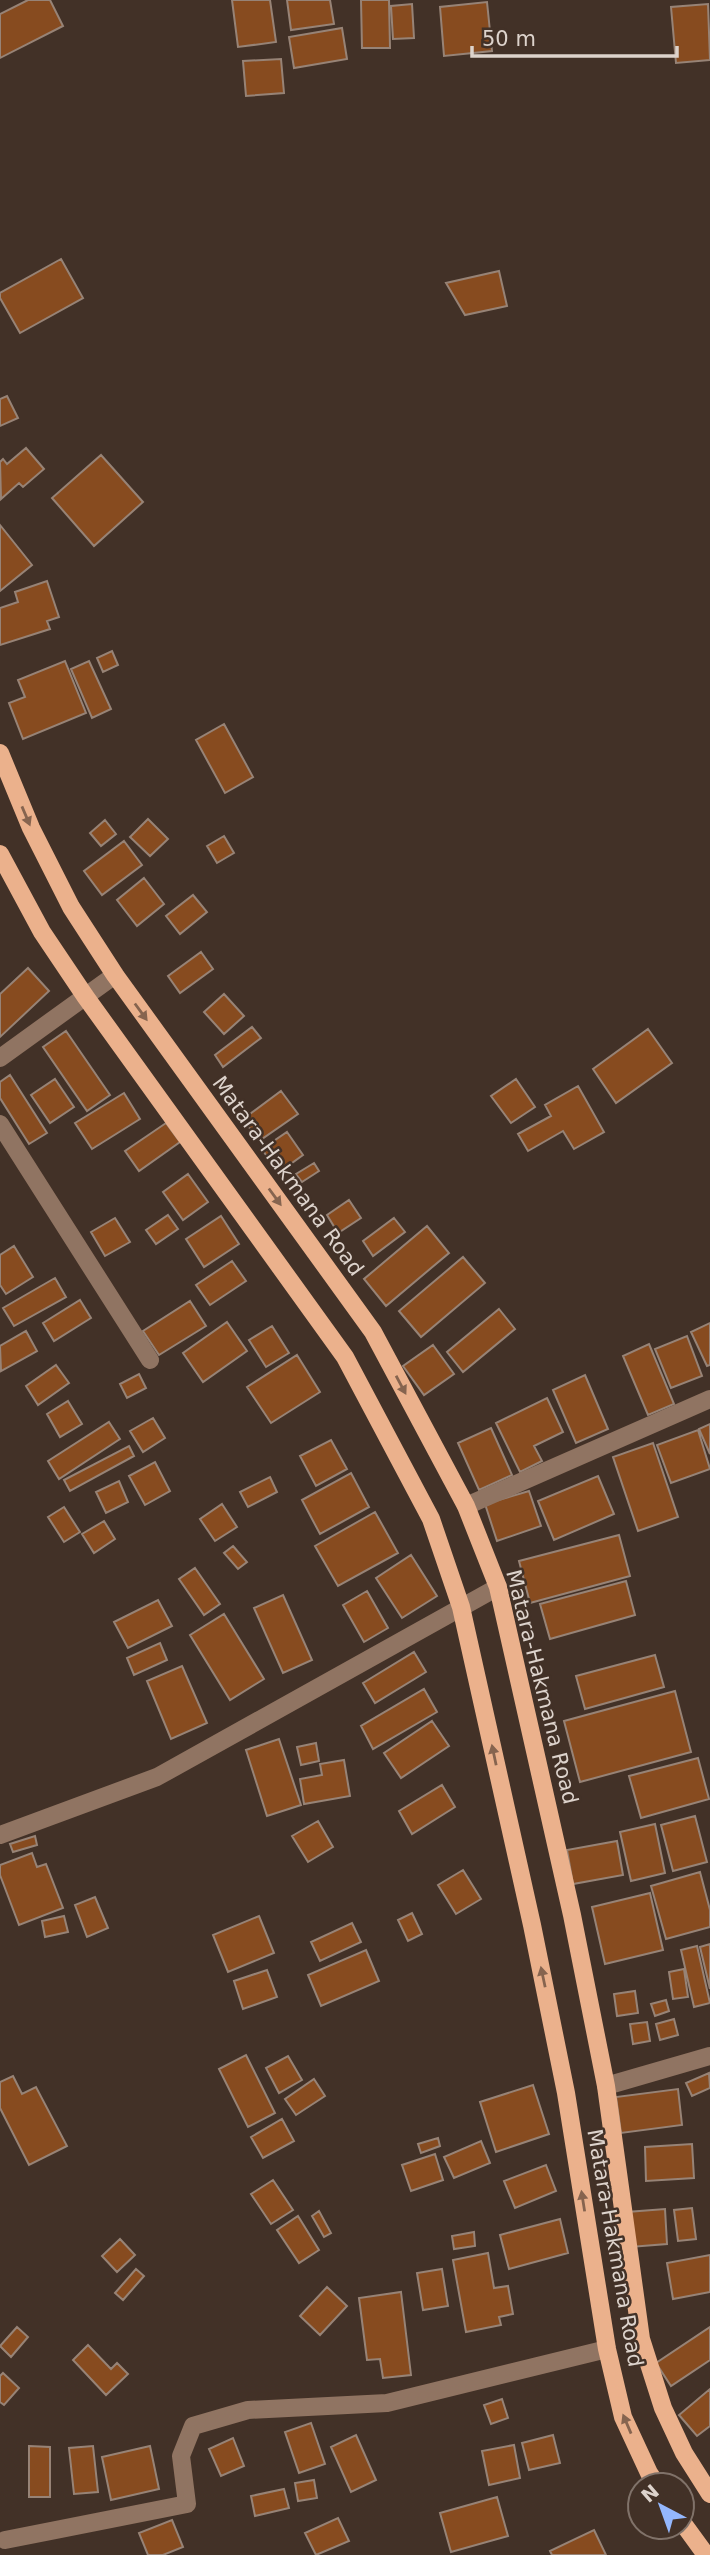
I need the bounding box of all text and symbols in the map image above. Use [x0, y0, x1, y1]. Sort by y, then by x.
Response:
scale bar [472, 14, 677, 58]
text: 50 m [482, 27, 536, 51]
one-way arrow [21, 806, 32, 827]
one-way arrow [134, 1003, 148, 1021]
street label: Matara-Hakmana Road [208, 1072, 368, 1280]
one-way arrow [267, 1187, 282, 1205]
one-way arrow [395, 1375, 407, 1395]
street label: Matara-Hakmana Road [501, 1567, 583, 1807]
one-way arrow [489, 1744, 500, 1766]
one-way arrow [537, 1966, 548, 1988]
street label: Matara-Hakmana Road [582, 2127, 648, 2369]
one-way arrow [577, 2190, 588, 2212]
one-way arrow [621, 2414, 633, 2434]
north arrow [626, 2471, 696, 2541]
text: N [637, 2480, 663, 2507]

